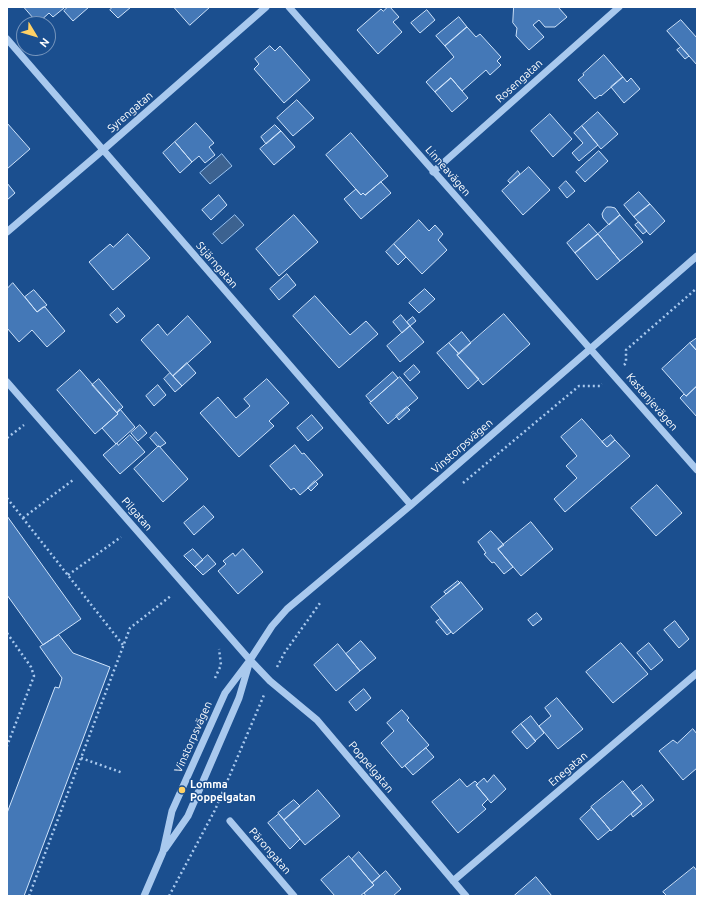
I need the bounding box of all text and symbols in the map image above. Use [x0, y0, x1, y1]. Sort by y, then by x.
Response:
north arrow [16, 16, 56, 56]
text: N [37, 36, 52, 50]
street label: Rosengatan [493, 56, 545, 106]
street label: Syrengatan [105, 89, 155, 135]
street label: Linneavägen [423, 143, 473, 199]
street label: Stjärngatan [193, 239, 241, 291]
street label: Kastanjevägen [623, 371, 681, 433]
street label: Vinstorpsvägen [429, 416, 495, 476]
street label: Pilgatan [119, 494, 155, 534]
street label: Vinstorpsvägen [171, 699, 215, 775]
street label: Poppelgatan [346, 739, 396, 795]
street label: Enegatan [546, 749, 590, 789]
place label: Lomma Poppelgatan [190, 777, 256, 803]
marker: Lomma Poppelgatan [177, 785, 187, 795]
street label: Pärongatan [246, 825, 294, 877]

